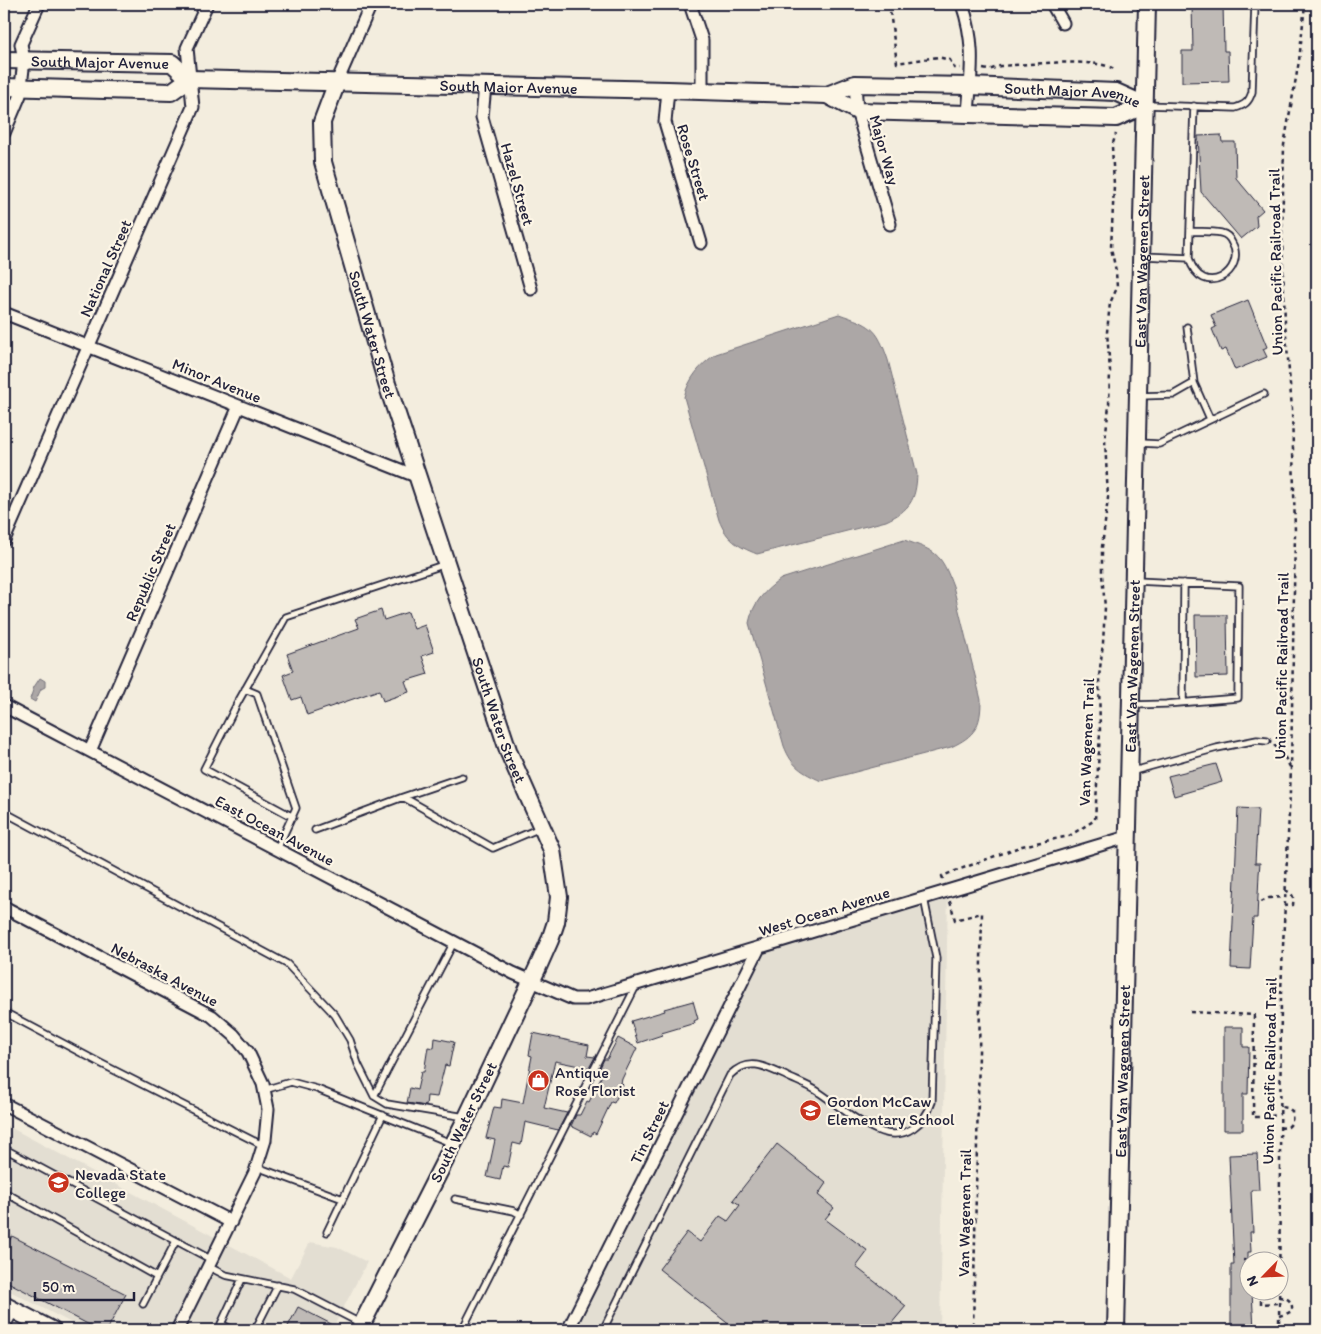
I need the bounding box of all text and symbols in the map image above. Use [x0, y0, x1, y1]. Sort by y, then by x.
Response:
street label: South Major Avenue [31, 51, 169, 73]
street label: South Major Avenue [439, 76, 578, 98]
street label: South Major Avenue [1004, 78, 1144, 112]
street label: Major Way [865, 113, 904, 188]
street label: Rose Street [673, 122, 714, 203]
street label: Hazel Street [497, 141, 538, 228]
street label: Union Pacific Railroad Trail [1264, 168, 1287, 356]
street label: East Van Wagenen Street [1130, 175, 1153, 348]
street label: National Street [75, 217, 135, 320]
street label: South Water Street [345, 268, 400, 401]
street label: Minor Avenue [170, 354, 264, 407]
street label: Republic Street [121, 520, 180, 624]
street label: Union Pacific Railroad Trail [1270, 572, 1293, 760]
street label: East Van Wagenen Street [1121, 579, 1144, 753]
street label: South Water Street [468, 655, 530, 786]
street label: Van Wagenen Trail [1075, 677, 1098, 806]
street label: East Ocean Avenue [212, 791, 338, 870]
street label: West Ocean Avenue [756, 882, 892, 940]
street label: Nebraska Avenue [108, 938, 222, 1011]
street label: Union Pacific Railroad Trail [1258, 977, 1281, 1165]
street label: East Van Wagenen Street [1111, 984, 1134, 1158]
street label: South Water Street [426, 1059, 501, 1186]
place label: Antique Rose Florist [555, 1063, 636, 1100]
shop icon: Antique Rose Florist [527, 1069, 551, 1093]
place label: Gordon McCaw Elementary School [827, 1092, 955, 1129]
street label: Tin Street [626, 1097, 673, 1167]
school or university icon: Gordon McCaw Elementary School [799, 1098, 823, 1122]
street label: Van Wagenen Trail [954, 1148, 975, 1277]
place label: Nevada State College [75, 1165, 166, 1202]
school or university icon: Nevada State College [47, 1171, 71, 1195]
north arrow [1238, 1252, 1288, 1302]
scale bar [35, 1269, 134, 1301]
text: N [1243, 1273, 1262, 1289]
text: 50 m [42, 1278, 75, 1296]

